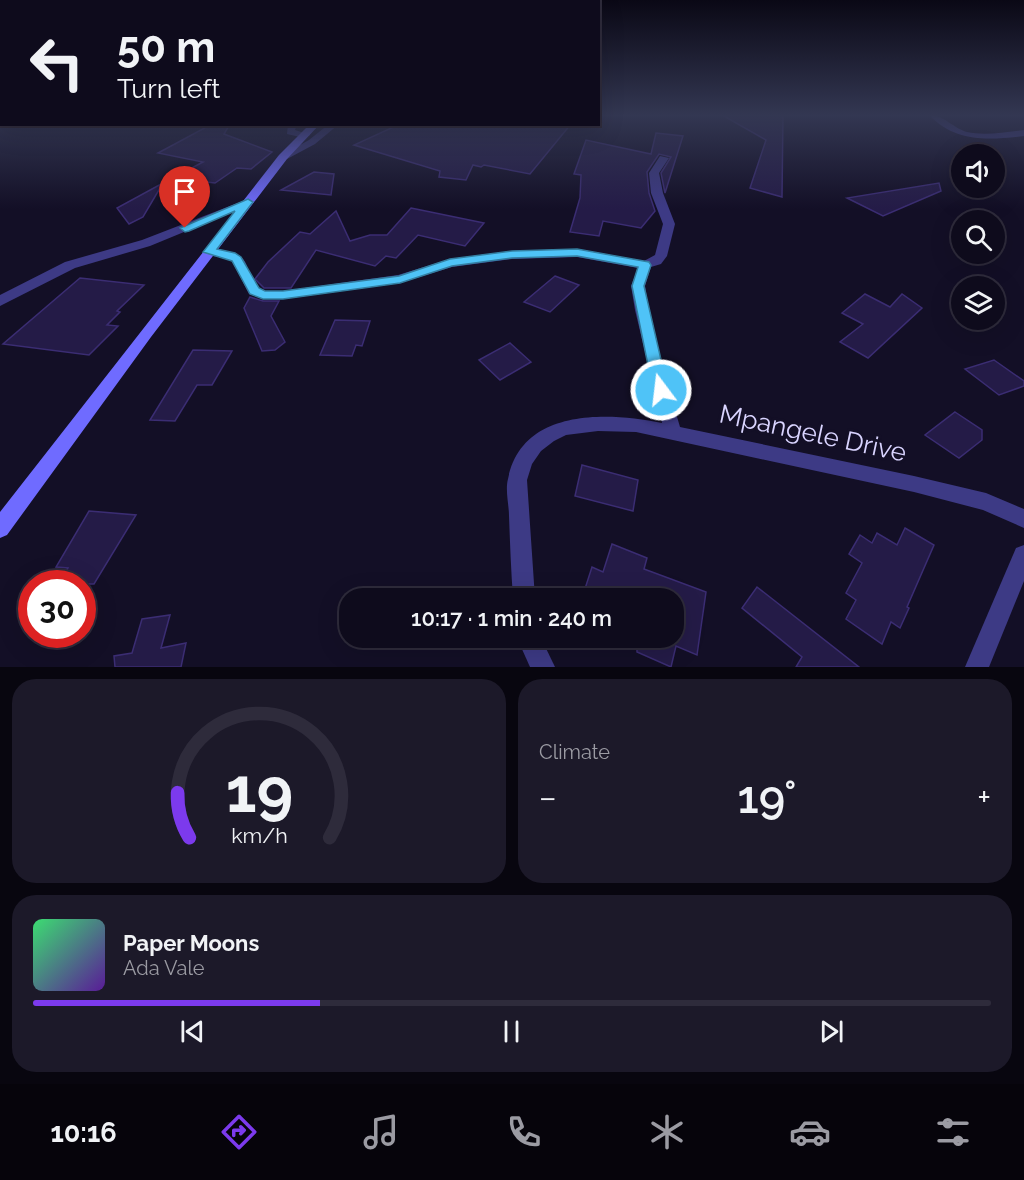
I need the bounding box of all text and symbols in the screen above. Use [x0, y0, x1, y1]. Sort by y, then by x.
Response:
text: 50 m [117, 23, 215, 72]
icon: left [18, 24, 96, 102]
text: Turn left [117, 73, 220, 104]
map controls [951, 144, 1005, 330]
button: sound [951, 144, 1005, 198]
pin [159, 166, 210, 228]
icon: arrive [168, 175, 201, 208]
button: search [951, 210, 1005, 264]
button: layers [951, 276, 1005, 330]
position arrow [629, 358, 693, 422]
street label: Mpangele Drive [717, 399, 909, 467]
speed limit sign: 30 [18, 570, 96, 648]
text: 10:17 · 1 min · 240 m [411, 605, 612, 631]
text: Climate [539, 740, 610, 764]
text: 19 [225, 753, 293, 827]
text: 19° [738, 771, 796, 824]
text: − [539, 778, 557, 817]
text: + [977, 778, 991, 817]
text: km/h [231, 823, 287, 848]
text: Paper Moons [123, 930, 259, 956]
text: Ada Vale [123, 956, 205, 980]
icon: previous [176, 1015, 209, 1048]
icon: pause [495, 1015, 528, 1048]
icon: next [815, 1015, 848, 1048]
icon: directions [218, 1111, 260, 1153]
icon: music [360, 1111, 402, 1153]
icon: phone [503, 1111, 545, 1153]
icon: climate [646, 1111, 688, 1153]
icon: car [789, 1111, 831, 1153]
icon: filters [932, 1111, 974, 1153]
text: 10:16 [50, 1117, 117, 1148]

